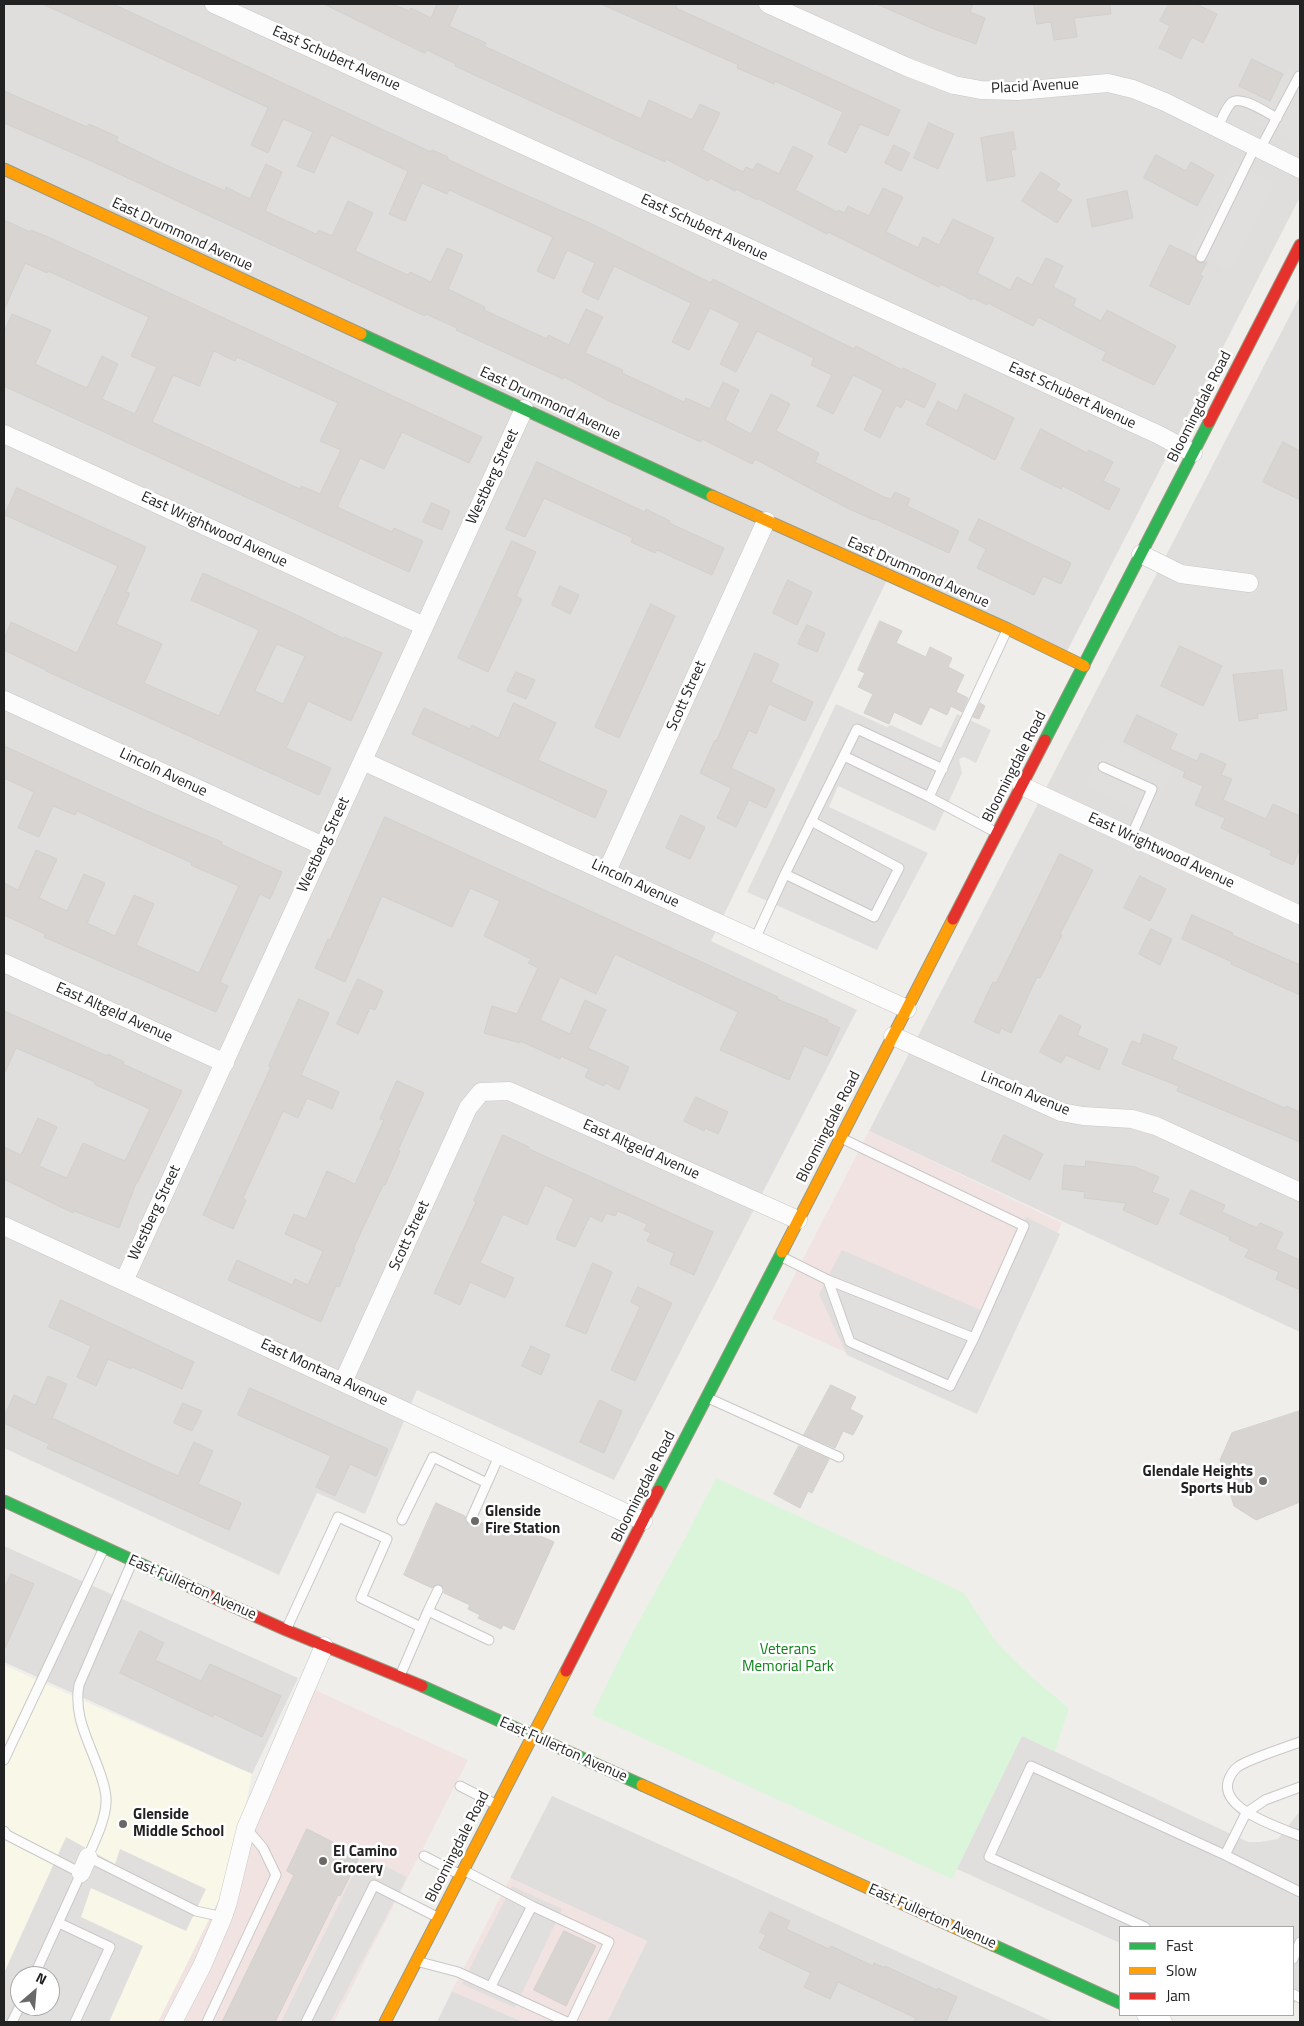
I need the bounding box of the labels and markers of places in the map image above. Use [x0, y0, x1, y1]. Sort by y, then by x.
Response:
place label: Glendale Heights Sports Hub [1143, 1463, 1253, 1498]
marker: Glendale Heights Sports Hub [1257, 1475, 1269, 1487]
place label: Glenside Fire Station [485, 1503, 560, 1538]
marker: Glenside Fire Station [469, 1515, 481, 1527]
place label: Glenside Middle School [133, 1806, 224, 1841]
marker: Glenside Middle School [117, 1818, 129, 1830]
place label: El Camino Grocery [333, 1843, 397, 1878]
marker: El Camino Grocery [317, 1855, 329, 1867]

